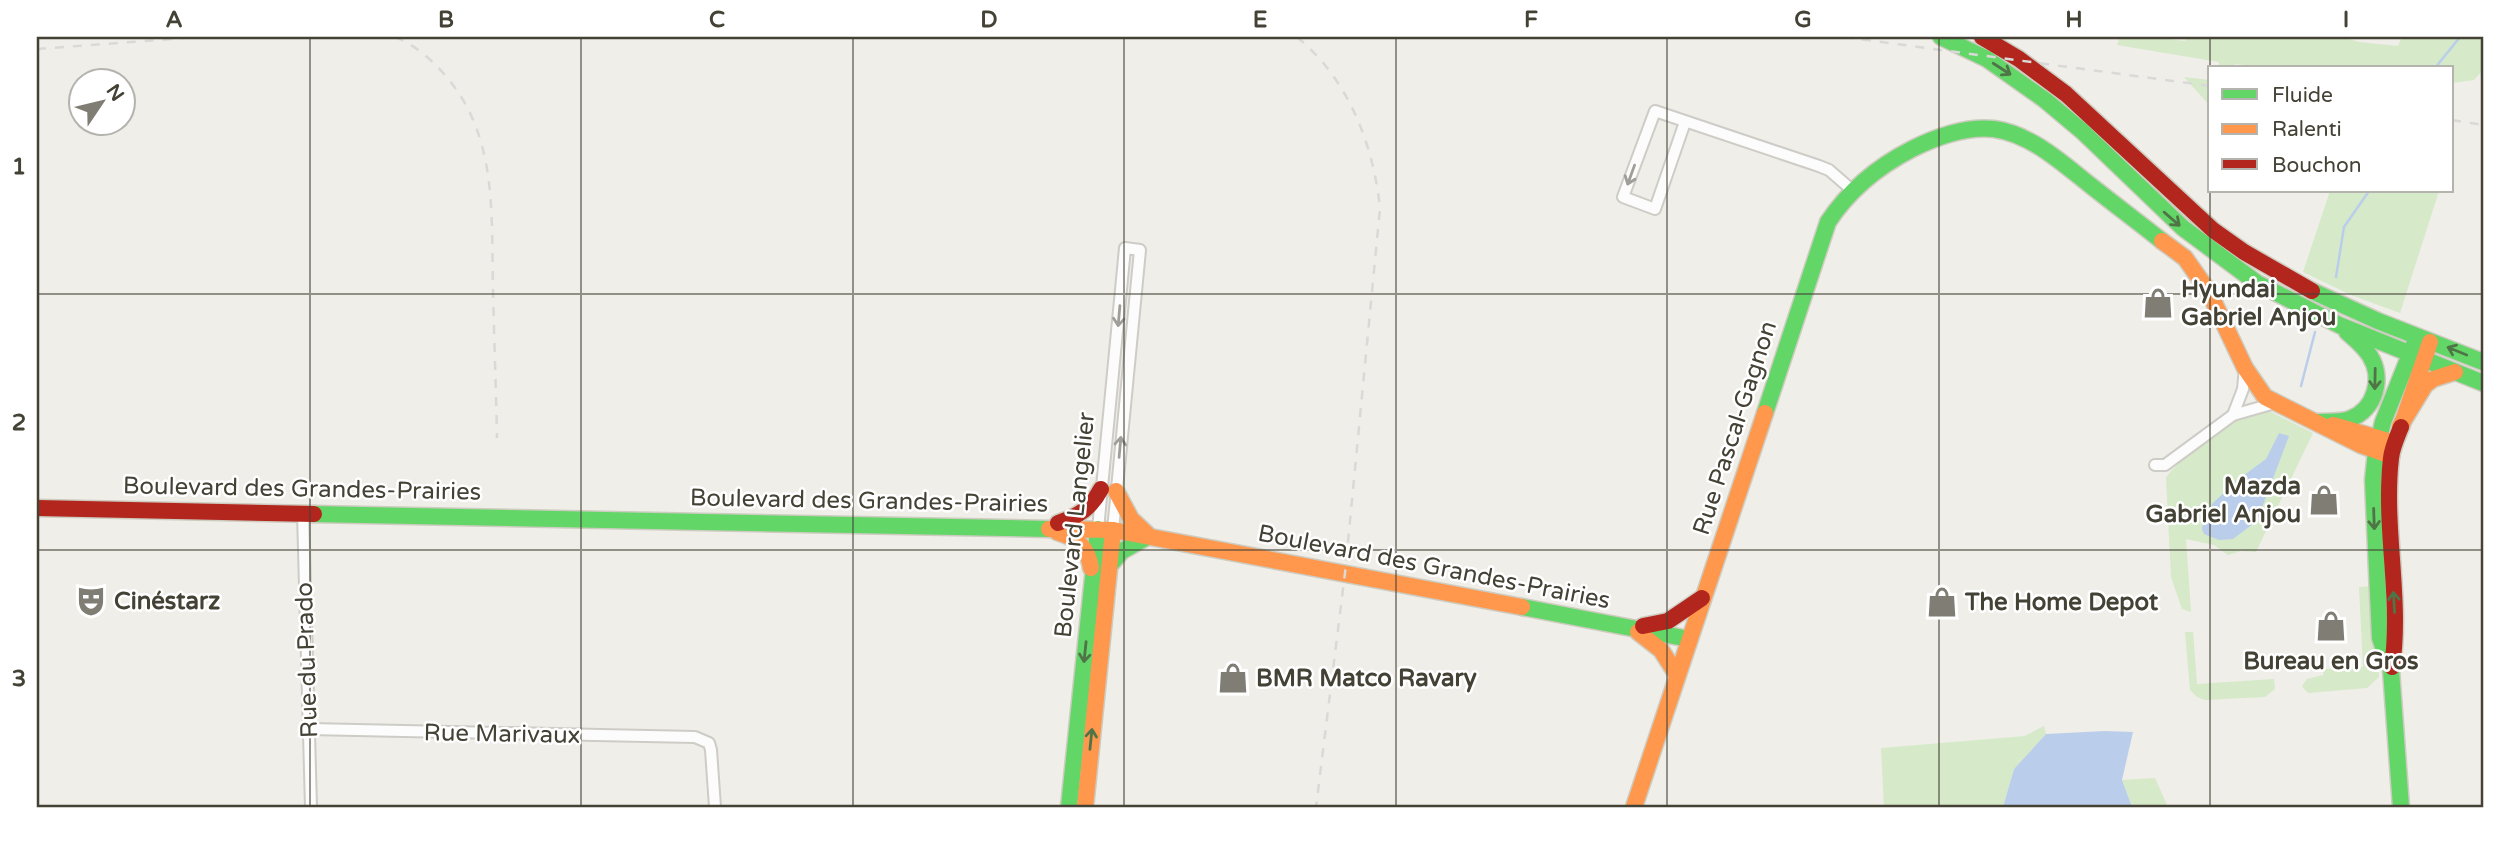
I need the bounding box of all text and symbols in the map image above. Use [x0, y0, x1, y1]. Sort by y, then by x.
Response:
text: A [165, 6, 183, 34]
text: B [438, 6, 454, 34]
text: C [709, 6, 725, 34]
text: D [980, 6, 998, 34]
text: E [1253, 6, 1267, 34]
text: F [1524, 6, 1538, 34]
text: G [1794, 6, 1812, 34]
text: H [2065, 6, 2083, 34]
text: I [2343, 6, 2349, 34]
one-way arrow [1991, 62, 2011, 76]
north arrow [66, 66, 136, 136]
legend [2208, 66, 2454, 192]
text: N [102, 80, 128, 105]
text: Fluide [2272, 83, 2333, 108]
text: Ralenti [2272, 117, 2342, 142]
text: 1 [12, 153, 26, 181]
text: Bouchon [2272, 153, 2362, 178]
one-way arrow [1624, 163, 1636, 185]
one-way arrow [2163, 211, 2181, 227]
place label: Hyundai Gabriel Anjou [2181, 275, 2336, 332]
shop icon: Hyundai Gabriel Anjou [2141, 286, 2175, 320]
one-way arrow [1112, 304, 1125, 326]
street label: Rue Pascal-Gagnon [1687, 317, 1783, 539]
one-way arrow [2447, 344, 2468, 357]
one-way arrow [2368, 367, 2382, 390]
text: 2 [12, 409, 26, 437]
street label: Boulevard Langelier [1049, 410, 1101, 639]
one-way arrow [1114, 436, 1127, 458]
street label: Boulevard des Grandes-Prairies [123, 471, 481, 507]
place label: Mazda Gabriel Anjou [2146, 472, 2301, 529]
street label: Boulevard des Grandes-Prairies [690, 483, 1048, 519]
shop icon: Mazda Gabriel Anjou [2307, 483, 2341, 517]
one-way arrow [2368, 507, 2381, 530]
street label: Boulevard des Grandes-Prairies [1255, 519, 1613, 615]
street label: Rue du Prado [290, 582, 324, 738]
theatre icon: Cinéstarz [74, 584, 108, 618]
shop icon: The Home Depot [1925, 585, 1959, 619]
place label: Cinéstarz [114, 587, 220, 616]
place label: The Home Depot [1964, 588, 2159, 617]
one-way arrow [2388, 591, 2401, 614]
shop icon: Bureau en Gros [2314, 609, 2348, 643]
one-way arrow [1079, 641, 1092, 663]
place label: Bureau en Gros [2243, 647, 2419, 676]
shop icon: BMR Matco Ravary [1216, 661, 1250, 695]
place label: BMR Matco Ravary [1256, 664, 1477, 693]
text: 3 [12, 665, 26, 693]
street label: Rue Marivaux [423, 718, 581, 750]
one-way arrow [1085, 729, 1098, 751]

